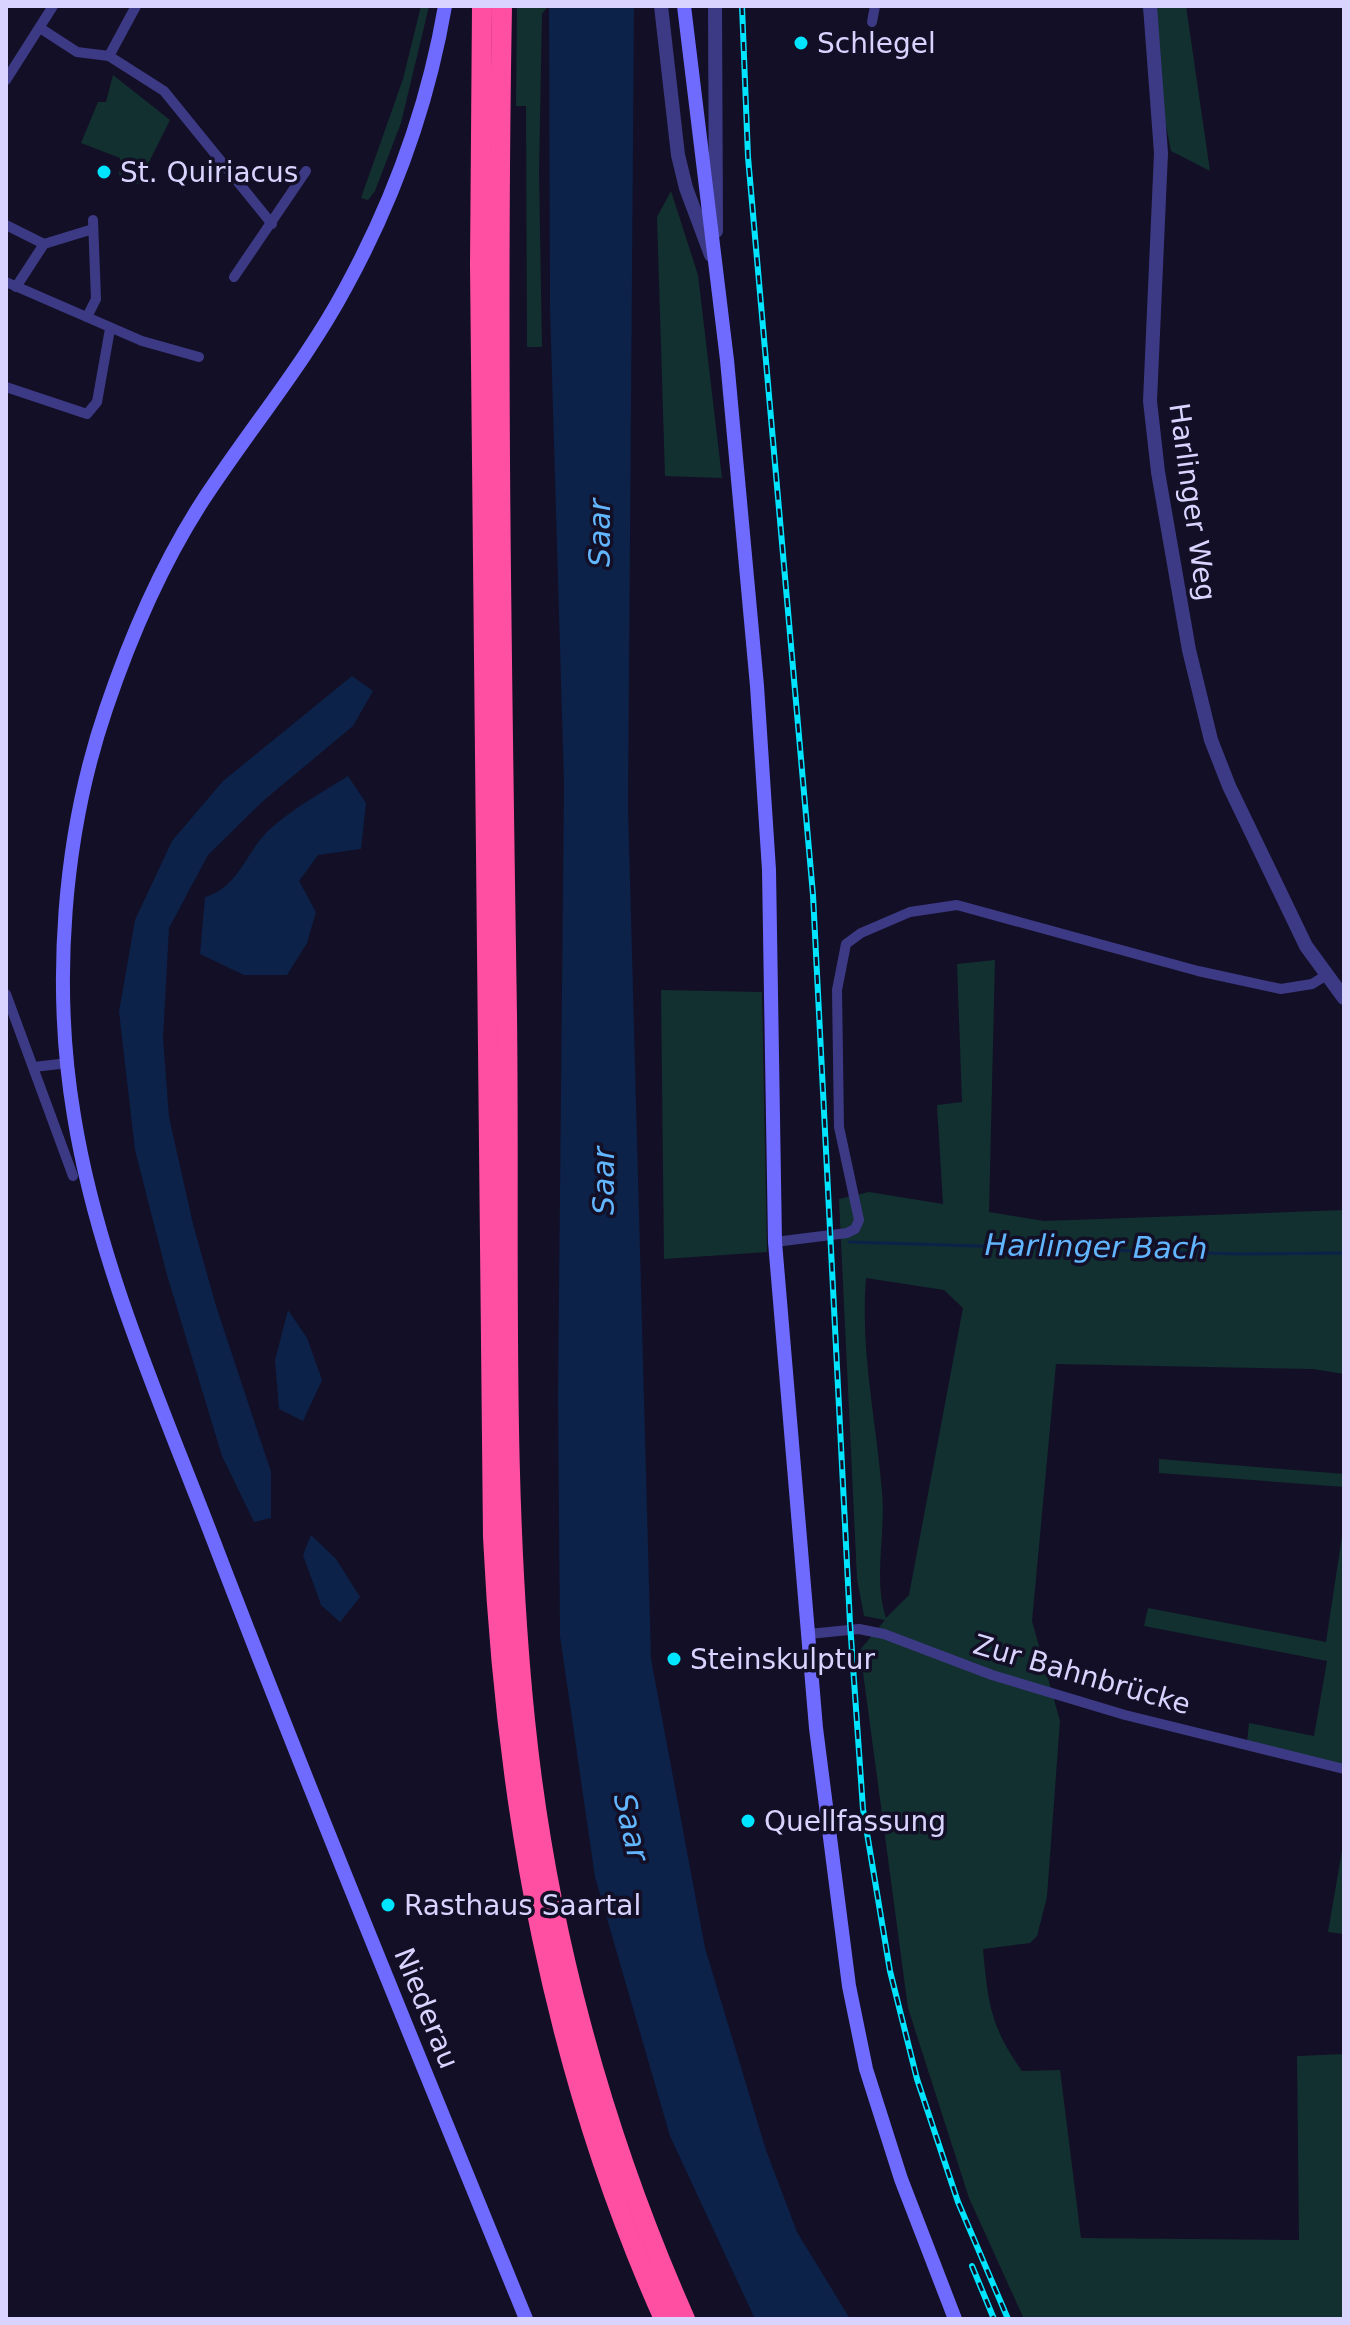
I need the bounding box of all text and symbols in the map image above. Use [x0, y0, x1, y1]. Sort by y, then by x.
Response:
place label: Schlegel [817, 27, 936, 60]
marker: Schlegel [792, 34, 810, 52]
place label: St. Quiriacus [120, 156, 298, 189]
marker: St. Quiriacus [95, 163, 113, 181]
street label: Harlinger Weg [1162, 401, 1223, 603]
water label: Saar [582, 497, 617, 567]
water label: Saar [586, 1145, 621, 1215]
water label: Harlinger Bach [984, 1227, 1208, 1266]
street label: Zur Bahnbrücke [970, 1628, 1194, 1721]
place label: Steinskulptur [690, 1643, 875, 1676]
marker: Steinskulptur [665, 1650, 683, 1668]
water label: Saar [607, 1790, 657, 1866]
place label: Quellfassung [764, 1805, 946, 1838]
marker: Quellfassung [739, 1812, 757, 1830]
place label: Rasthaus Saartal [404, 1889, 641, 1922]
marker: Rasthaus Saartal [379, 1896, 397, 1914]
street label: Niederau [387, 1943, 466, 2073]

